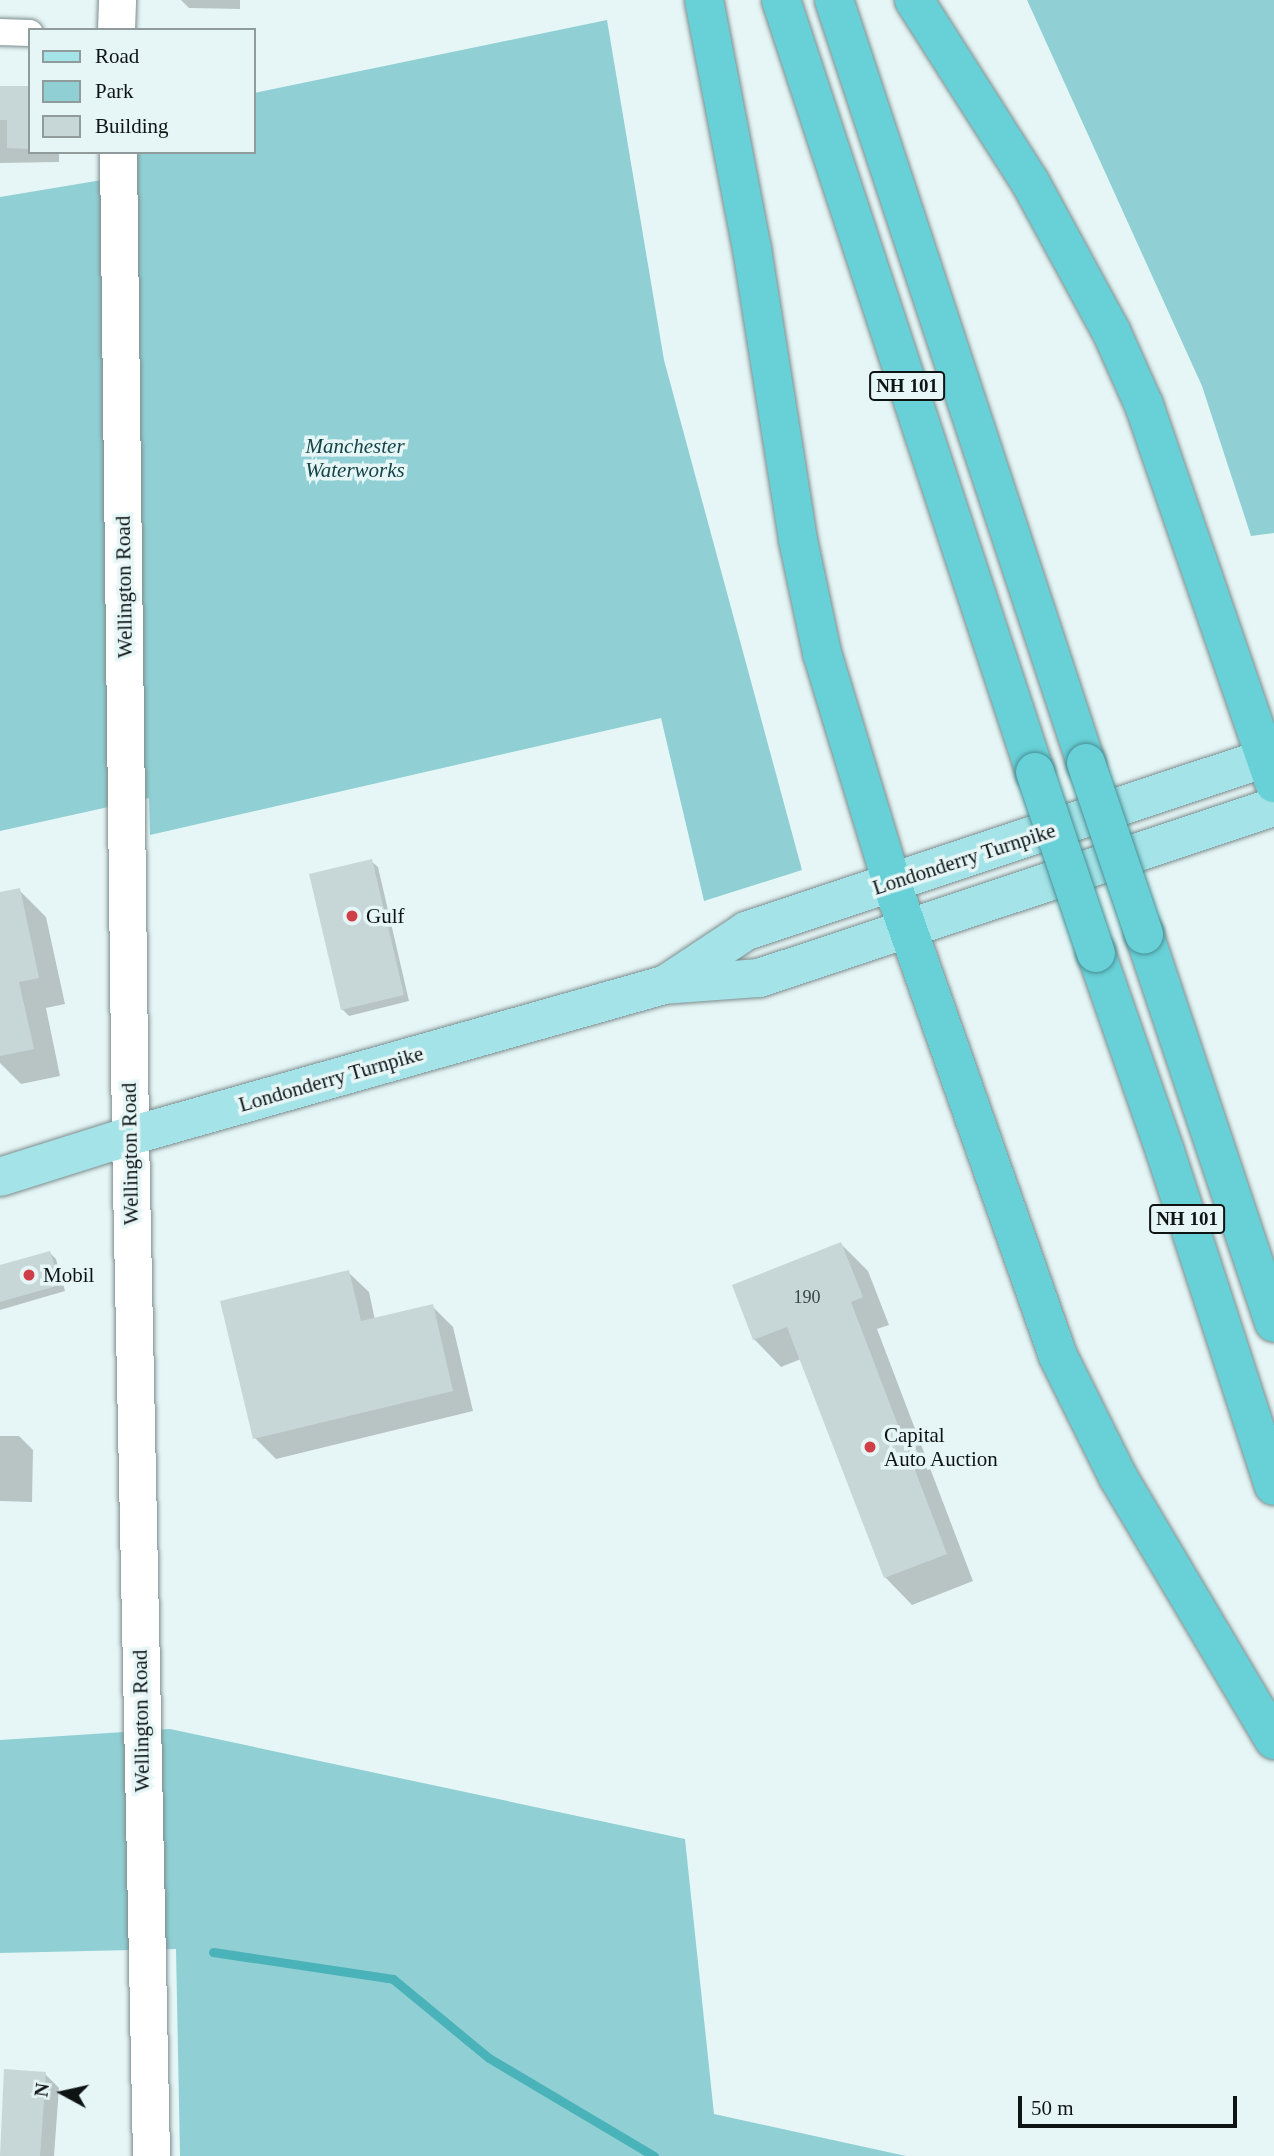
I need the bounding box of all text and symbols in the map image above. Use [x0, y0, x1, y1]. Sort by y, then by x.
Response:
legend [28, 28, 256, 154]
text: Road [95, 44, 139, 68]
text: Park [95, 79, 134, 103]
text: Building [95, 114, 169, 138]
road number: NH 101 [869, 370, 946, 402]
park label: Manchester Waterworks [305, 433, 405, 483]
street label: Wellington Road [110, 516, 138, 658]
street label: Londonderry Turnpike [869, 817, 1059, 901]
place label: Gulf [366, 903, 404, 929]
marker: Gulf [344, 908, 360, 924]
street label: Londonderry Turnpike [236, 1041, 426, 1117]
street label: Wellington Road [116, 1083, 144, 1225]
road number: NH 101 [1148, 1204, 1226, 1234]
place label: Mobil [43, 1262, 94, 1288]
marker: Mobil [21, 1267, 37, 1283]
house number: 190 [794, 1286, 820, 1308]
place label: Capital Auto Auction [884, 1422, 999, 1472]
marker: Capital Auto Auction [862, 1439, 878, 1455]
street label: Wellington Road [127, 1650, 155, 1792]
north arrow [28, 2058, 98, 2128]
text: N [30, 2082, 53, 2098]
scale bar [1022, 2082, 1241, 2126]
text: 50 m [1031, 2096, 1074, 2120]

